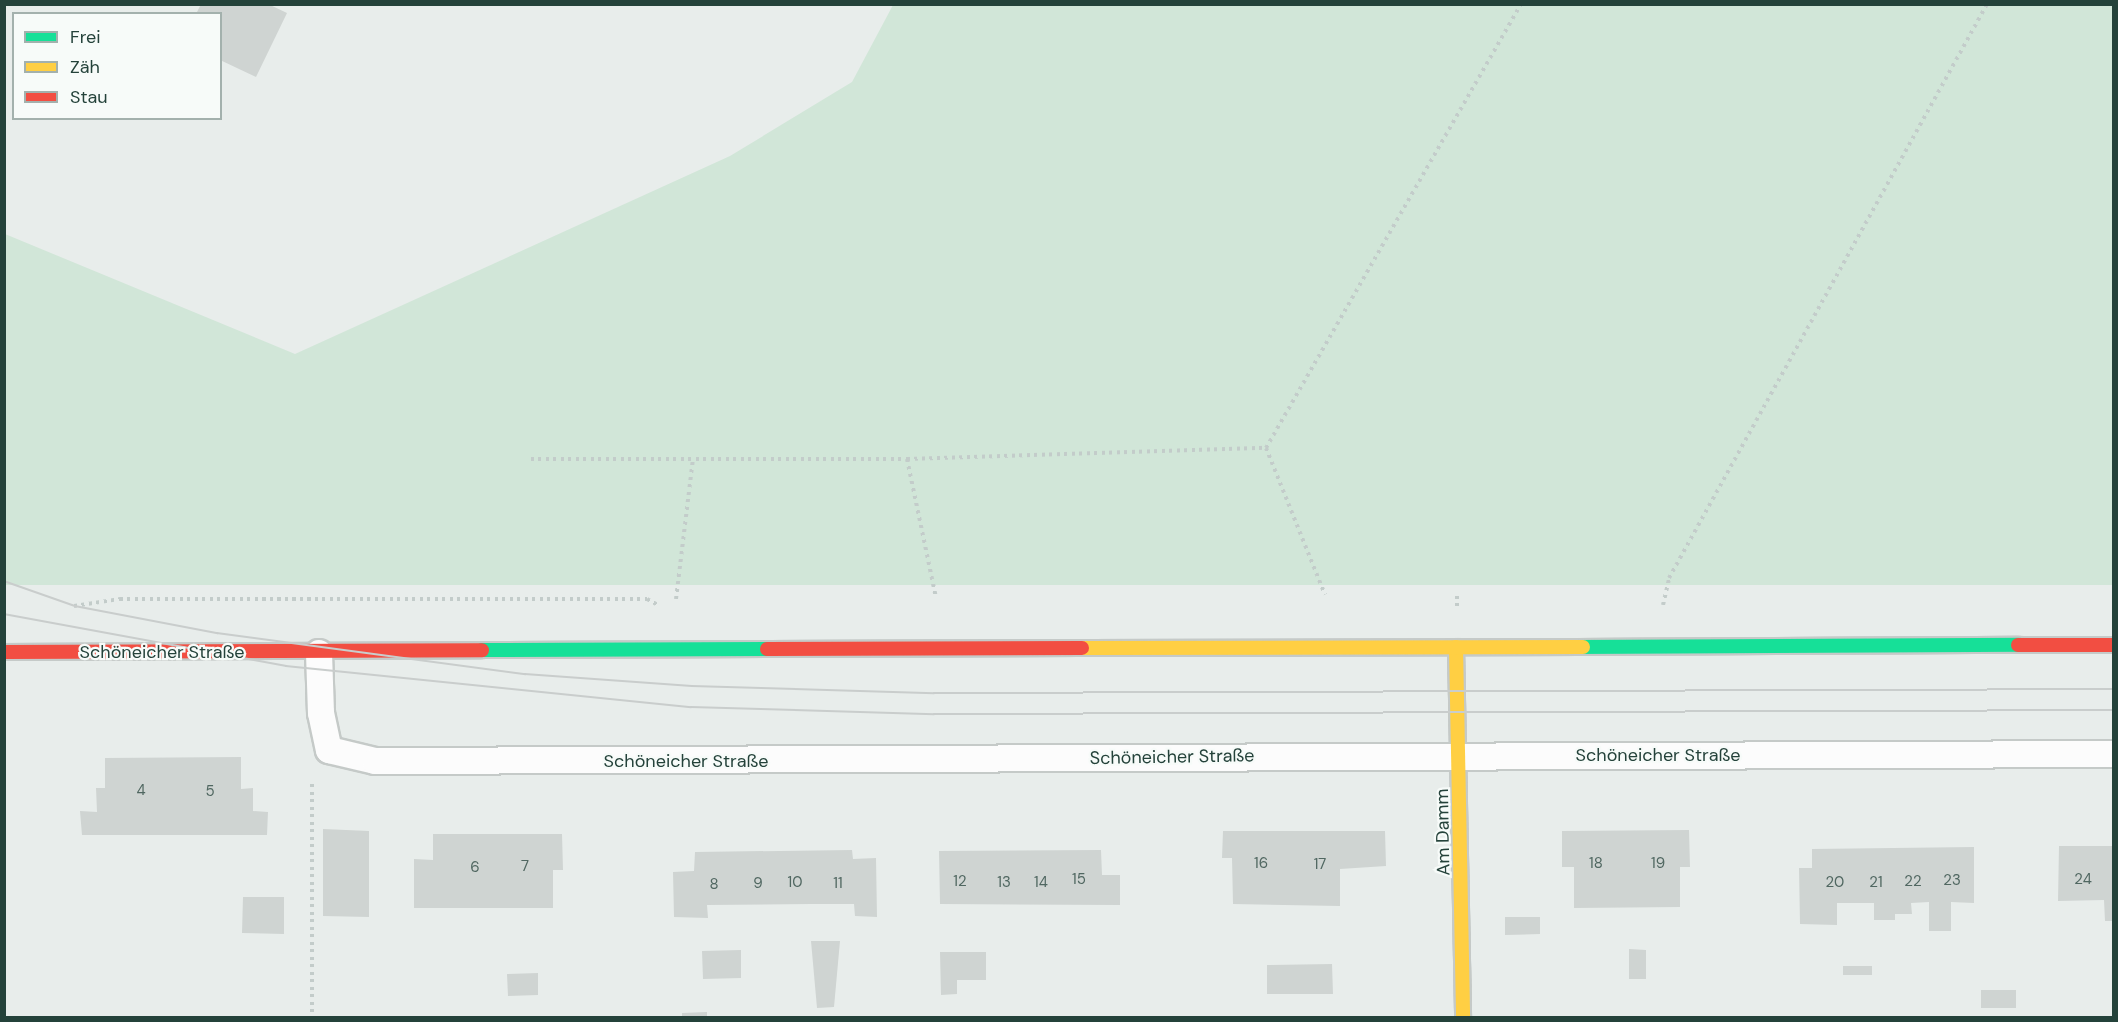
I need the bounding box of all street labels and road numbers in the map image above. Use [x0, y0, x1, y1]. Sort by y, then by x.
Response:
street label: Schöneicher Straße [80, 641, 244, 663]
street label: Schöneicher Straße [1576, 744, 1740, 766]
street label: Schöneicher Straße [1089, 745, 1255, 769]
street label: Schöneicher Straße [604, 750, 768, 772]
street label: Am Damm [1431, 788, 1455, 876]

